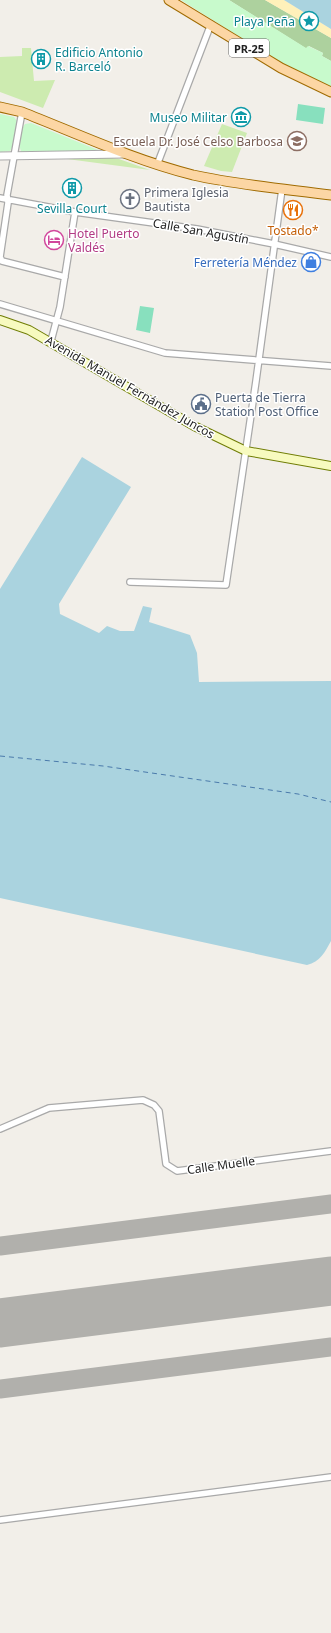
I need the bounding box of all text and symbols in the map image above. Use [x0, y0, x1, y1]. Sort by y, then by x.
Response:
place icon: Playa Peña [298, 10, 320, 32]
place label: Playa Peña [234, 13, 295, 30]
road number: PR-25 [229, 39, 269, 57]
place label: Edificio Antonio R. Barceló [55, 44, 143, 75]
building icon: Edificio Antonio R. Barceló [30, 48, 52, 70]
museum icon: Museo Militar [230, 106, 252, 128]
place label: Museo Militar [150, 109, 227, 126]
school or university icon: Escuela Dr. José Celso Barbosa [286, 130, 308, 152]
place label: Escuela Dr. José Celso Barbosa [113, 133, 283, 150]
building icon: Sevilla Court [61, 177, 83, 199]
place label: Primera Iglesia Bautista [144, 184, 229, 215]
church icon: Primera Iglesia Bautista [119, 188, 141, 210]
restaurant icon: Tostado* [282, 199, 304, 221]
place label: Sevilla Court [37, 200, 108, 217]
street label: Calle San Agustín [152, 214, 250, 248]
place label: Tostado* [267, 222, 319, 239]
place label: Hotel Puerto Valdés [68, 225, 139, 256]
hotel icon: Hotel Puerto Valdés [43, 229, 65, 251]
shop icon: Ferretería Méndez [300, 251, 322, 273]
place label: Ferretería Méndez [194, 254, 297, 271]
street label: Avenida Manuel Fernández Juncos [42, 331, 218, 443]
place label: Puerta de Tierra Station Post Office [215, 389, 319, 420]
public building icon: Puerta de Tierra Station Post Office [190, 393, 212, 415]
street label: Calle Muelle [186, 1152, 256, 1178]

